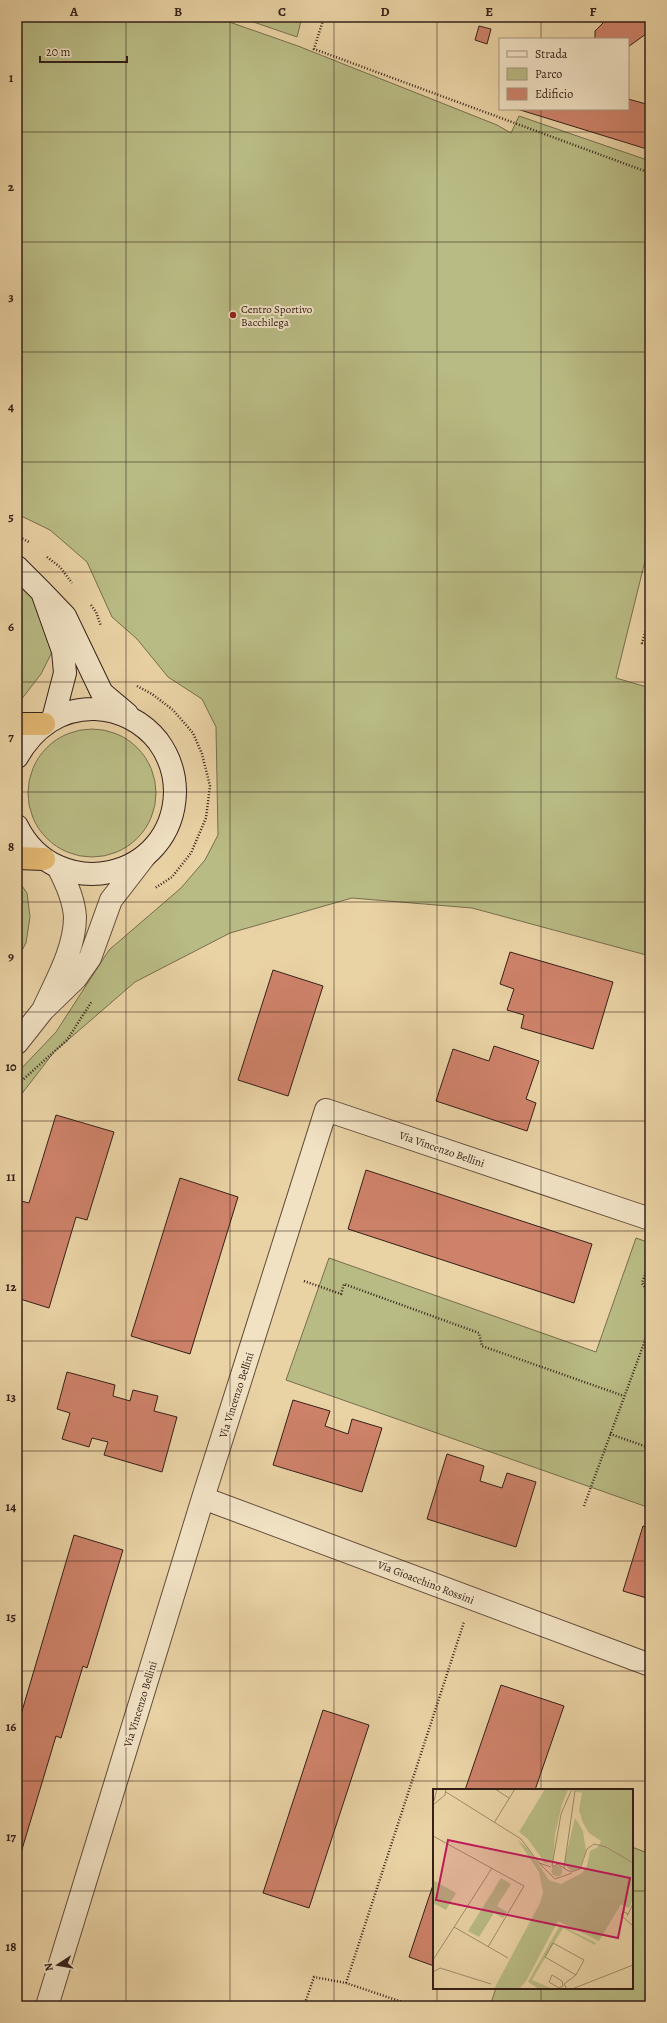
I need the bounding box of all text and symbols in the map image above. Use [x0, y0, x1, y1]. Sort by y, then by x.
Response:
text: A [69, 3, 79, 20]
text: B [174, 3, 182, 20]
text: C [278, 3, 286, 20]
text: D [380, 3, 390, 20]
text: E [485, 3, 493, 20]
text: F [590, 3, 597, 20]
scale bar [40, 38, 127, 64]
legend [499, 38, 629, 110]
text: 20 m [46, 44, 70, 60]
text: Strada [535, 46, 568, 62]
text: Parco [535, 66, 562, 82]
text: 1 [9, 69, 14, 86]
text: Edificio [535, 86, 573, 102]
text: 2 [8, 178, 15, 195]
text: 3 [8, 288, 14, 305]
place label: Centro Sportivo Bacchilega [241, 302, 313, 330]
marker: Centro Sportivo Bacchilega [228, 310, 238, 320]
text: 4 [8, 398, 14, 415]
text: 5 [8, 508, 14, 525]
text: 6 [8, 618, 14, 635]
text: 7 [8, 728, 14, 745]
text: 8 [8, 838, 14, 855]
text: 9 [8, 948, 14, 965]
text: 10 [5, 1058, 17, 1075]
street label: Via Vincenzo Bellini [396, 1128, 486, 1171]
text: 11 [6, 1168, 16, 1185]
text: 12 [6, 1278, 17, 1295]
street label: Via Vincenzo Bellini [215, 1350, 257, 1441]
text: 13 [6, 1388, 17, 1405]
text: 14 [6, 1498, 16, 1515]
street label: Via Gioacchino Rossini [374, 1557, 476, 1608]
text: 15 [6, 1608, 17, 1625]
street label: Via Vincenzo Bellini [120, 1659, 161, 1750]
text: 16 [6, 1718, 16, 1735]
inset map [433, 1789, 633, 1989]
text: 17 [6, 1828, 17, 1845]
text: 18 [6, 1938, 16, 1955]
north arrow [38, 1945, 78, 1985]
text: N [41, 1961, 57, 1972]

